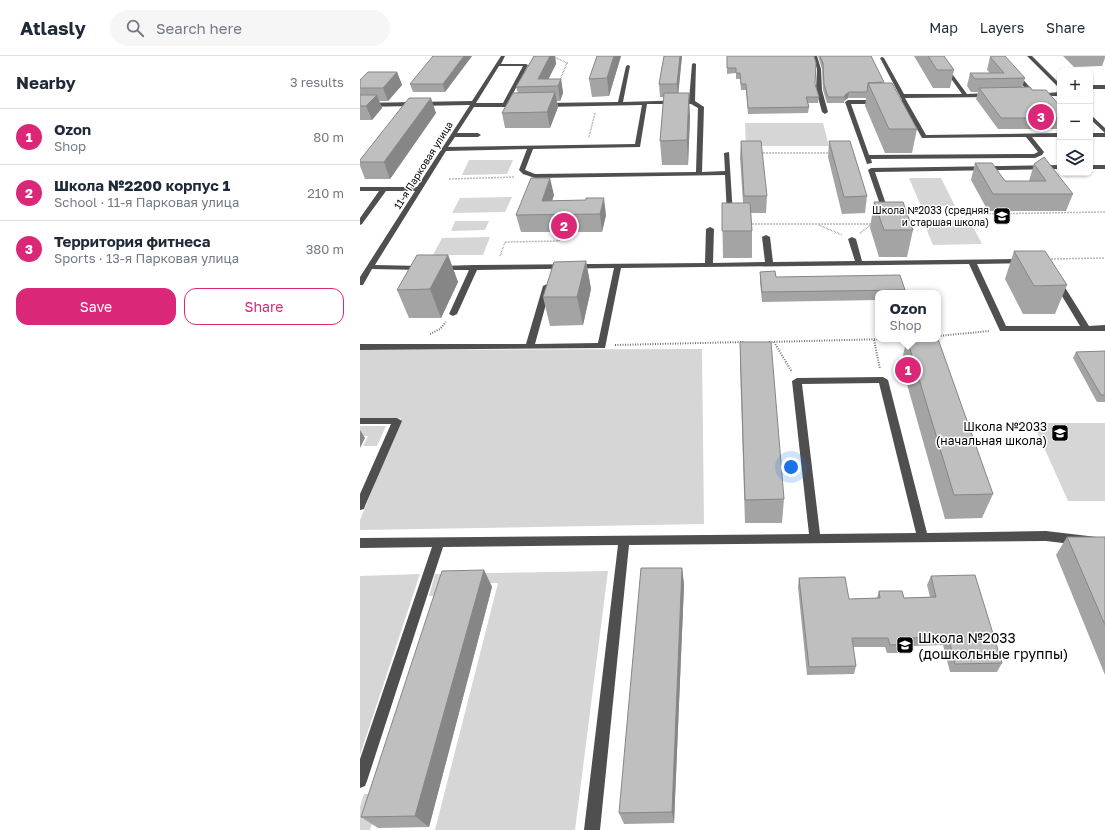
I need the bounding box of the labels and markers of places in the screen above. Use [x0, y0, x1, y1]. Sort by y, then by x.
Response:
pin: 3 [1028, 102, 1054, 132]
place label: Школа №2033 (средняя и старшая школа) [872, 204, 989, 228]
school or university icon: Школа №2033 (средняя и старшая школа) [992, 206, 1012, 226]
pin: 2 [551, 211, 577, 241]
pin: 1 [895, 355, 921, 385]
place label: Школа №2033 (начальная школа) [936, 419, 1047, 448]
school or university icon: Школа №2033 (начальная школа) [1050, 423, 1070, 443]
place label: Школа №2033 (дошкольные группы) [918, 629, 1068, 662]
school or university icon: Школа №2033 (дошкольные группы) [895, 635, 915, 655]

